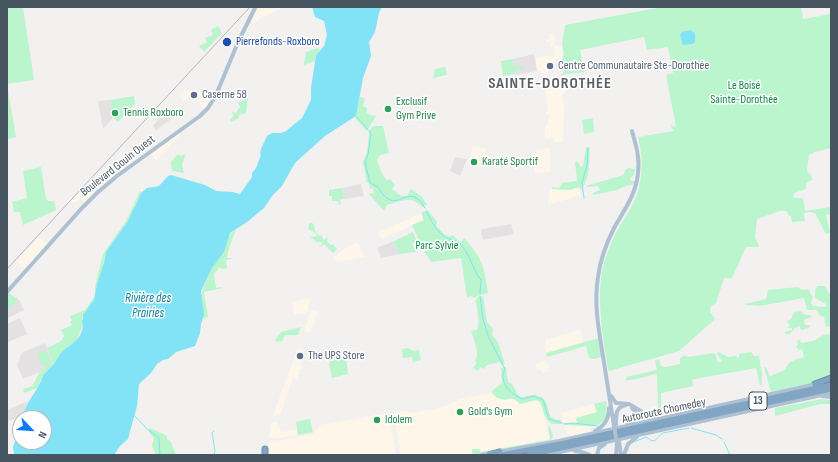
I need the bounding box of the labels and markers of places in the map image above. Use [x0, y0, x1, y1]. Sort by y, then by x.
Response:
place label: Pierrefonds-Roxboro [236, 35, 320, 49]
marker: Pierrefonds-Roxboro [221, 36, 233, 48]
place label: Centre Communautaire Ste-Dorothée [558, 59, 709, 73]
marker: Centre Communautaire Ste-Dorothée [545, 61, 555, 71]
place label: Caserne 58 [202, 88, 247, 102]
marker: Caserne 58 [189, 90, 199, 100]
place label: Exclusif Gym Prive [396, 95, 436, 123]
marker: Exclusif Gym Prive [383, 104, 393, 114]
place label: Tennis Roxboro [123, 106, 184, 120]
marker: Tennis Roxboro [110, 108, 120, 118]
place label: Karaté Sportif [482, 155, 538, 169]
marker: Karaté Sportif [469, 157, 479, 167]
place label: The UPS Store [308, 349, 364, 363]
marker: The UPS Store [295, 351, 305, 361]
place label: Gold's Gym [468, 405, 512, 419]
marker: Gold's Gym [455, 407, 465, 417]
place label: Idolem [385, 413, 412, 427]
marker: Idolem [372, 415, 382, 425]

